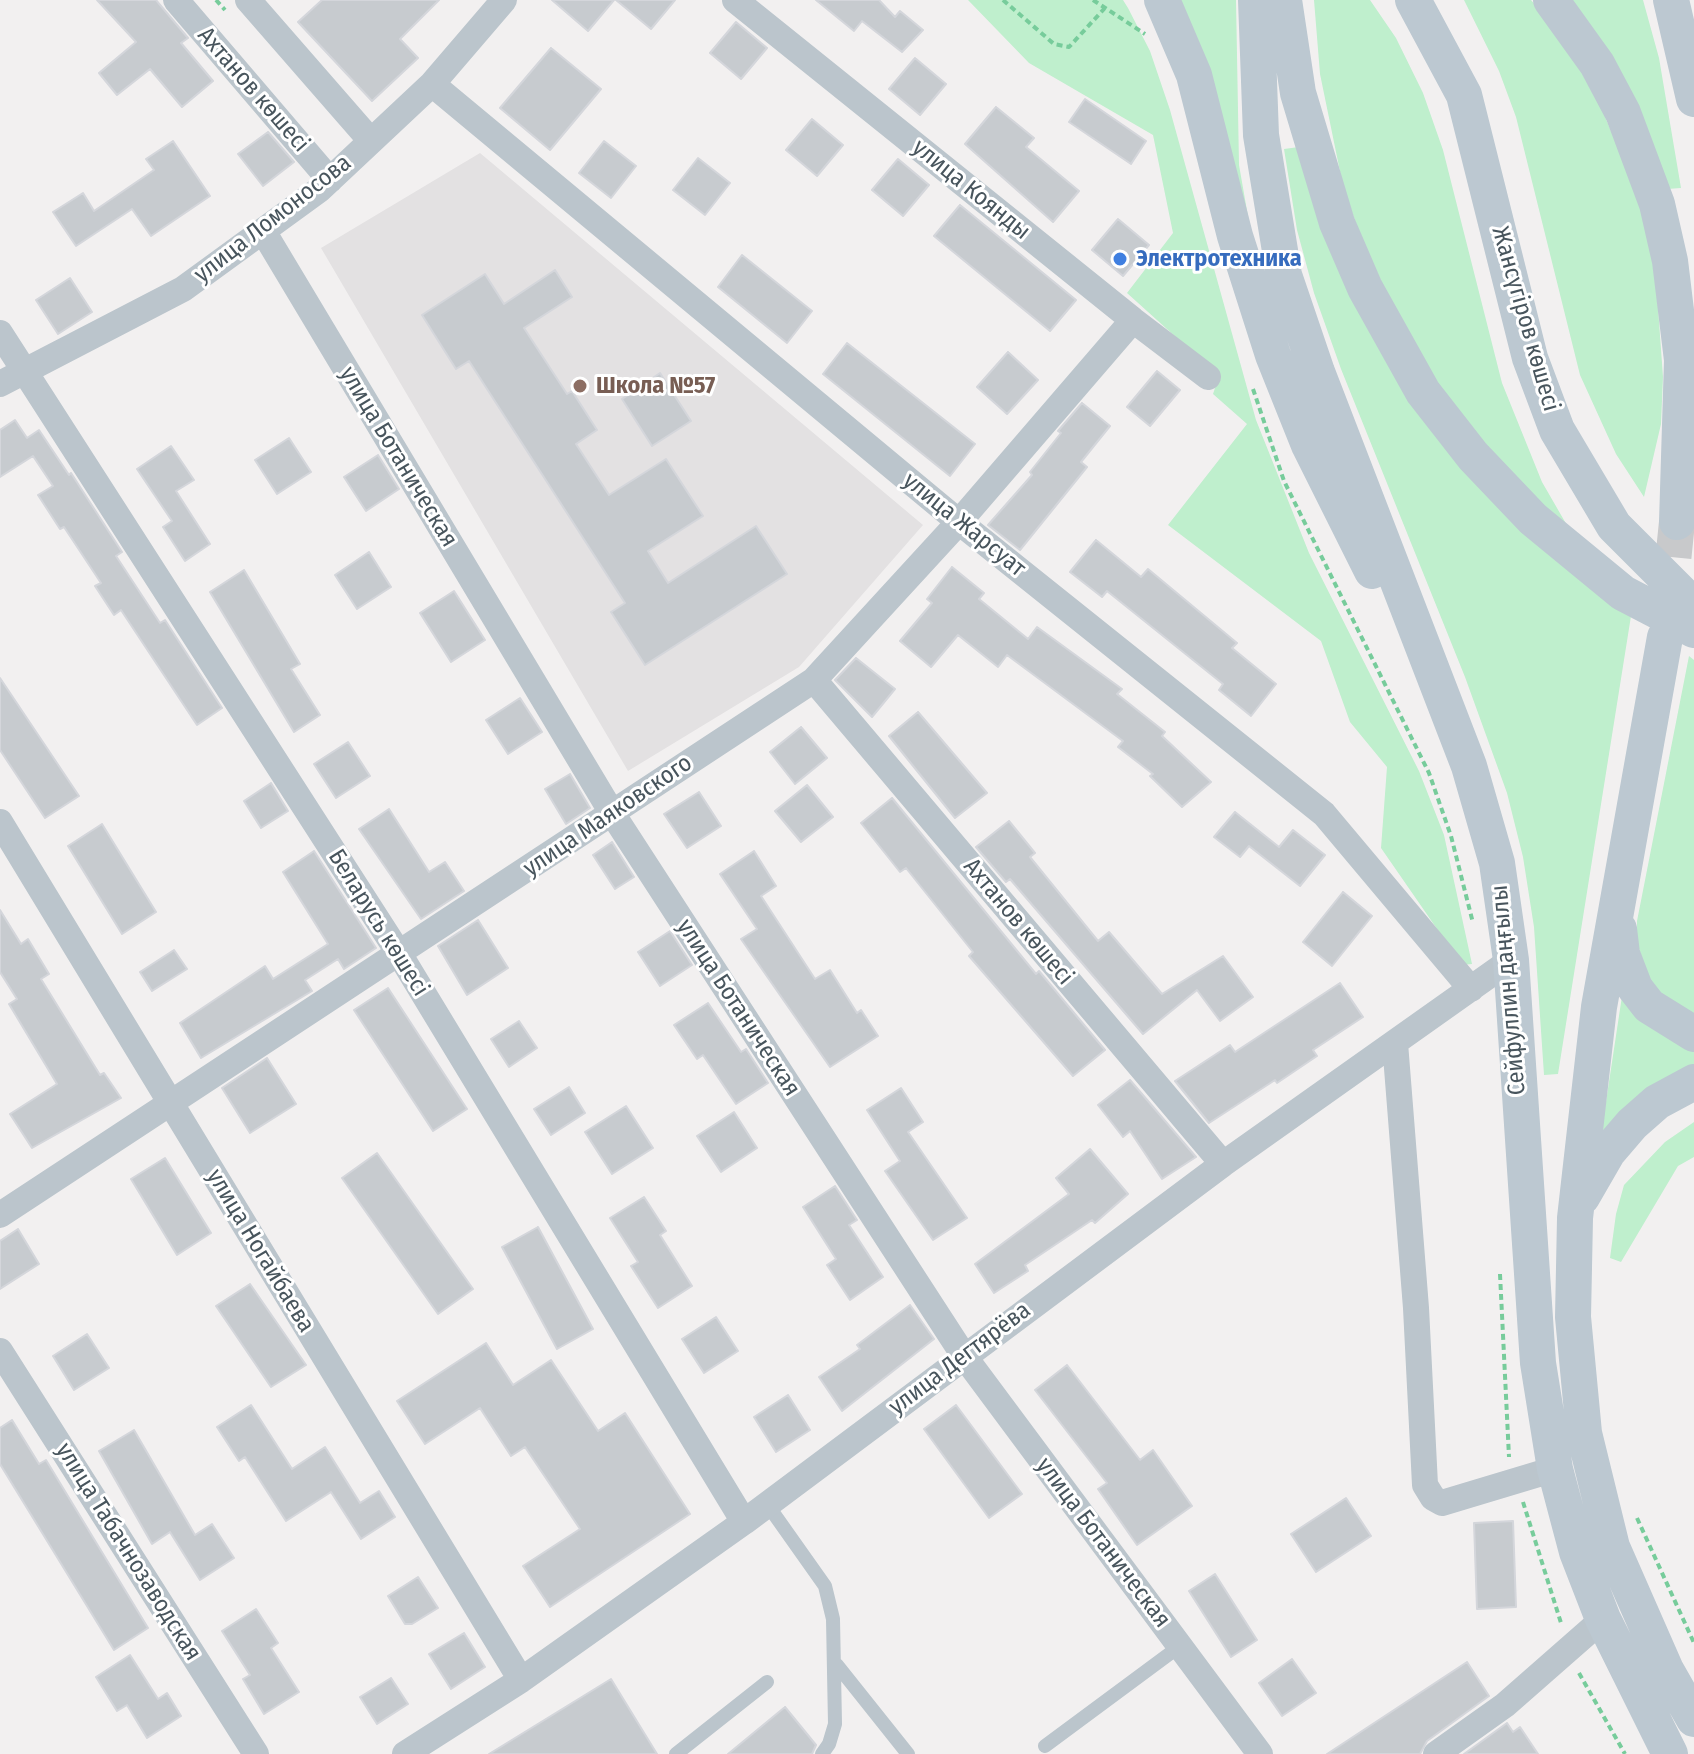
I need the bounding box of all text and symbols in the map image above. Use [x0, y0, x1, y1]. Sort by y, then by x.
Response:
street label: Ахтанов көшесі [191, 22, 315, 158]
street label: улица Коянды [906, 134, 1036, 246]
street label: улица Ломоносова [189, 149, 357, 289]
street label: Жансүгіров көшесі [1485, 223, 1565, 415]
place label: Электротехника [1136, 245, 1302, 273]
marker: Электротехника [1111, 250, 1129, 268]
street label: улица Ботаническая [333, 362, 463, 552]
place label: Школа №57 [596, 372, 715, 400]
marker: Школа №57 [571, 377, 589, 395]
street label: улица Жарсуат [897, 467, 1031, 583]
street label: улица Маяковского [518, 749, 698, 883]
street label: Беларусь көшесі [321, 844, 435, 1002]
street label: Ахтанов көшесі [957, 853, 1079, 991]
street label: Сейфуллин даңғылы [1485, 884, 1533, 1096]
street label: улица Ботаническая [670, 914, 806, 1102]
street label: улица Ногайбаева [200, 1164, 320, 1338]
street label: улица Дегтярёва [884, 1296, 1036, 1422]
street label: улица Табачнозаводская [49, 1438, 207, 1666]
street label: улица Ботаническая [1030, 1452, 1176, 1634]

